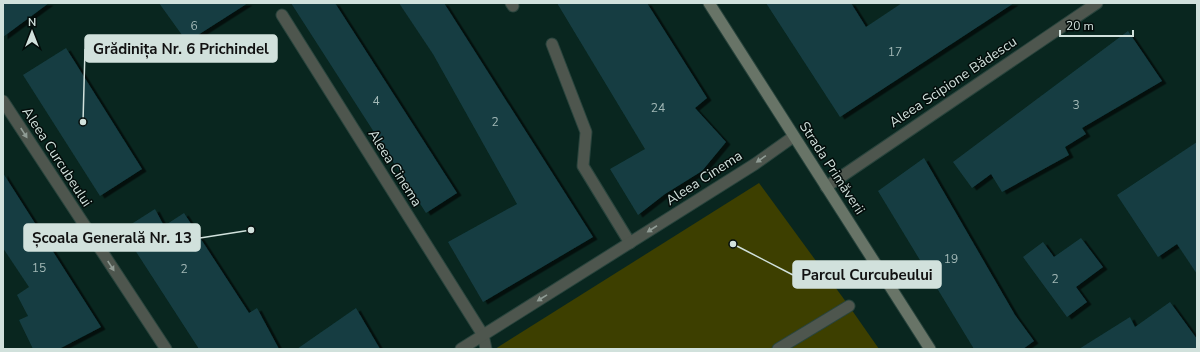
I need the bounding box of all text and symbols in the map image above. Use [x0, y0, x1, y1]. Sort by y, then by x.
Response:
north arrow [12, 12, 52, 52]
scale bar [1060, 12, 1133, 38]
text: N [28, 15, 36, 30]
house number: 6 [190, 18, 198, 34]
text: 20 m [1066, 18, 1094, 34]
street label: Aleea Scipione Bădescu [885, 32, 1021, 132]
callout: Grădinița Nr. 6 Prichindel [85, 35, 277, 62]
text: Grădinița Nr. 6 Prichindel [93, 39, 269, 59]
house number: 17 [888, 44, 902, 60]
house number: 4 [372, 93, 380, 109]
house number: 3 [1072, 97, 1080, 113]
house number: 24 [651, 100, 665, 116]
street label: Aleea Curcubeului [18, 103, 96, 211]
house number: 2 [491, 114, 499, 130]
street label: Strada Primăverii [795, 118, 869, 218]
street label: Aleea Cinema [364, 126, 426, 210]
one-way arrow [21, 128, 28, 139]
street label: Aleea Cinema [662, 146, 746, 210]
one-way arrow [756, 155, 767, 163]
callout: Școala Generală Nr. 13 [24, 224, 200, 251]
one-way arrow [646, 226, 658, 233]
text: Școala Generală Nr. 13 [32, 228, 192, 248]
house number: 19 [944, 251, 958, 267]
house number: 15 [32, 260, 46, 276]
one-way arrow [107, 261, 115, 271]
house number: 2 [180, 261, 188, 277]
callout: Parcul Curcubeului [793, 261, 941, 288]
text: Parcul Curcubeului [801, 265, 933, 285]
house number: 2 [1051, 271, 1059, 287]
one-way arrow [536, 295, 548, 302]

